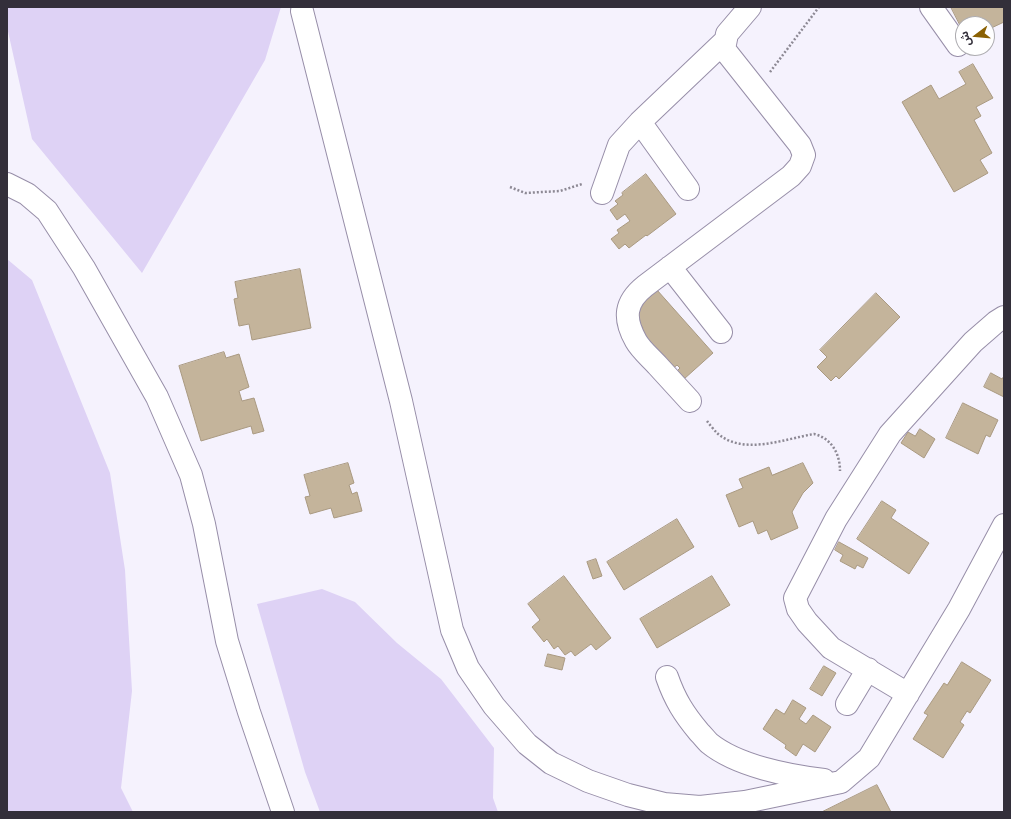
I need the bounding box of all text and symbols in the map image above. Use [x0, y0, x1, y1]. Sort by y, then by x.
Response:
north arrow [955, 16, 995, 56]
text: ش [955, 30, 974, 48]

